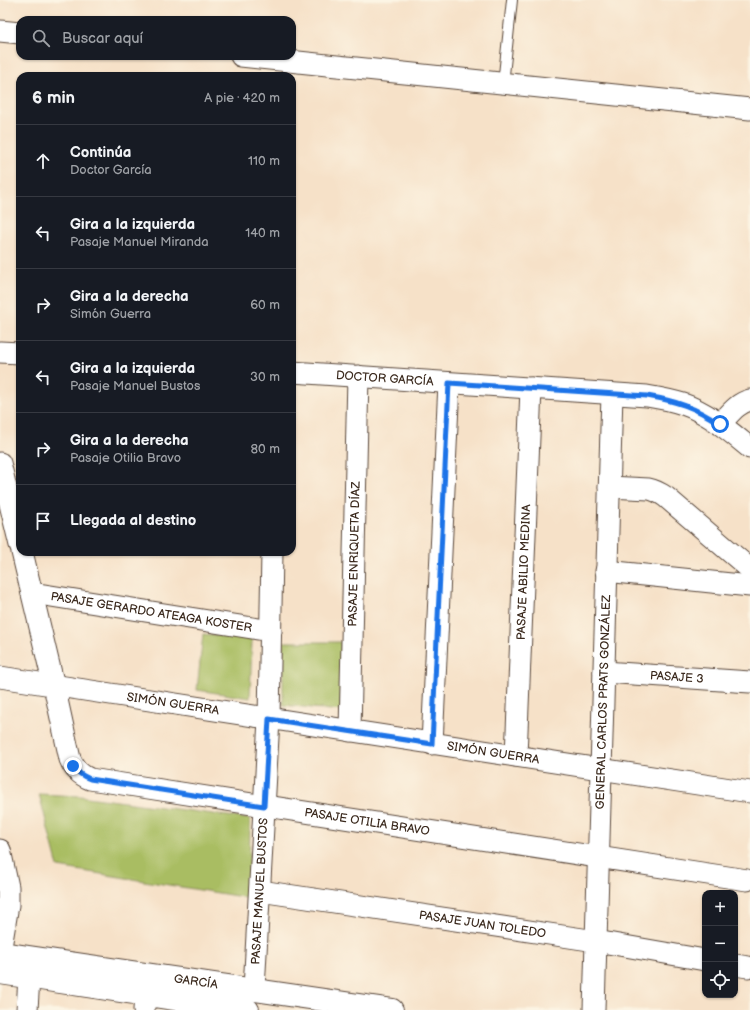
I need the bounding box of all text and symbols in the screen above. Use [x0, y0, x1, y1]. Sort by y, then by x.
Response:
search box [16, 16, 296, 60]
icon: search [30, 27, 52, 49]
text: Buscar aquí [62, 29, 143, 48]
text: 6 min [32, 88, 75, 108]
text: A pie · 420 m [204, 90, 280, 106]
text: Continúa [70, 143, 131, 162]
icon: ahead [32, 150, 54, 172]
text: 110 m [248, 153, 280, 169]
text: Doctor García [70, 162, 152, 178]
text: Gira a la izquierda [70, 215, 195, 234]
icon: left [32, 222, 54, 244]
text: 140 m [245, 225, 280, 241]
text: Pasaje Manuel Miranda [70, 234, 209, 250]
text: Gira a la derecha [70, 287, 189, 306]
icon: right [32, 294, 54, 316]
text: 60 m [250, 297, 280, 313]
text: Simón Guerra [70, 306, 151, 322]
text: Gira a la izquierda [70, 359, 195, 378]
icon: left [32, 366, 54, 388]
street label: DOCTOR GARCÍA [335, 367, 435, 389]
text: 30 m [250, 369, 280, 385]
text: Pasaje Manuel Bustos [70, 378, 200, 394]
route start [711, 415, 729, 433]
text: Gira a la derecha [70, 431, 189, 450]
icon: right [32, 438, 54, 460]
text: 80 m [251, 441, 280, 457]
text: Pasaje Otilia Bravo [70, 450, 181, 466]
street label: PASAJE ENRIQUETA DÍAZ [345, 481, 363, 627]
street label: PASAJE ABILIO MEDINA [513, 503, 534, 640]
icon: arrive [32, 510, 54, 532]
text: Llegada al destino [70, 511, 196, 530]
street label: PASAJE GERARDO ATEAGA KOSTER [50, 589, 254, 635]
street label: GENERAL CARLOS PRATS GONZÁLEZ [592, 594, 614, 810]
street label: PASAJE 3 [650, 668, 704, 686]
street label: SIMÓN GUERRA [126, 689, 221, 718]
street label: SIMÓN GUERRA [446, 738, 541, 767]
route end [64, 757, 82, 775]
street label: PASAJE OTILIA BRAVO [303, 805, 431, 839]
street label: PASAJE MANUEL BUSTOS [248, 817, 271, 965]
map controls [702, 890, 738, 998]
button: + [702, 890, 738, 926]
street label: PASAJE JUAN TOLEDO [418, 907, 547, 941]
button: − [702, 926, 738, 962]
button: locate [702, 962, 738, 998]
street label: GARCÍA [173, 971, 220, 992]

